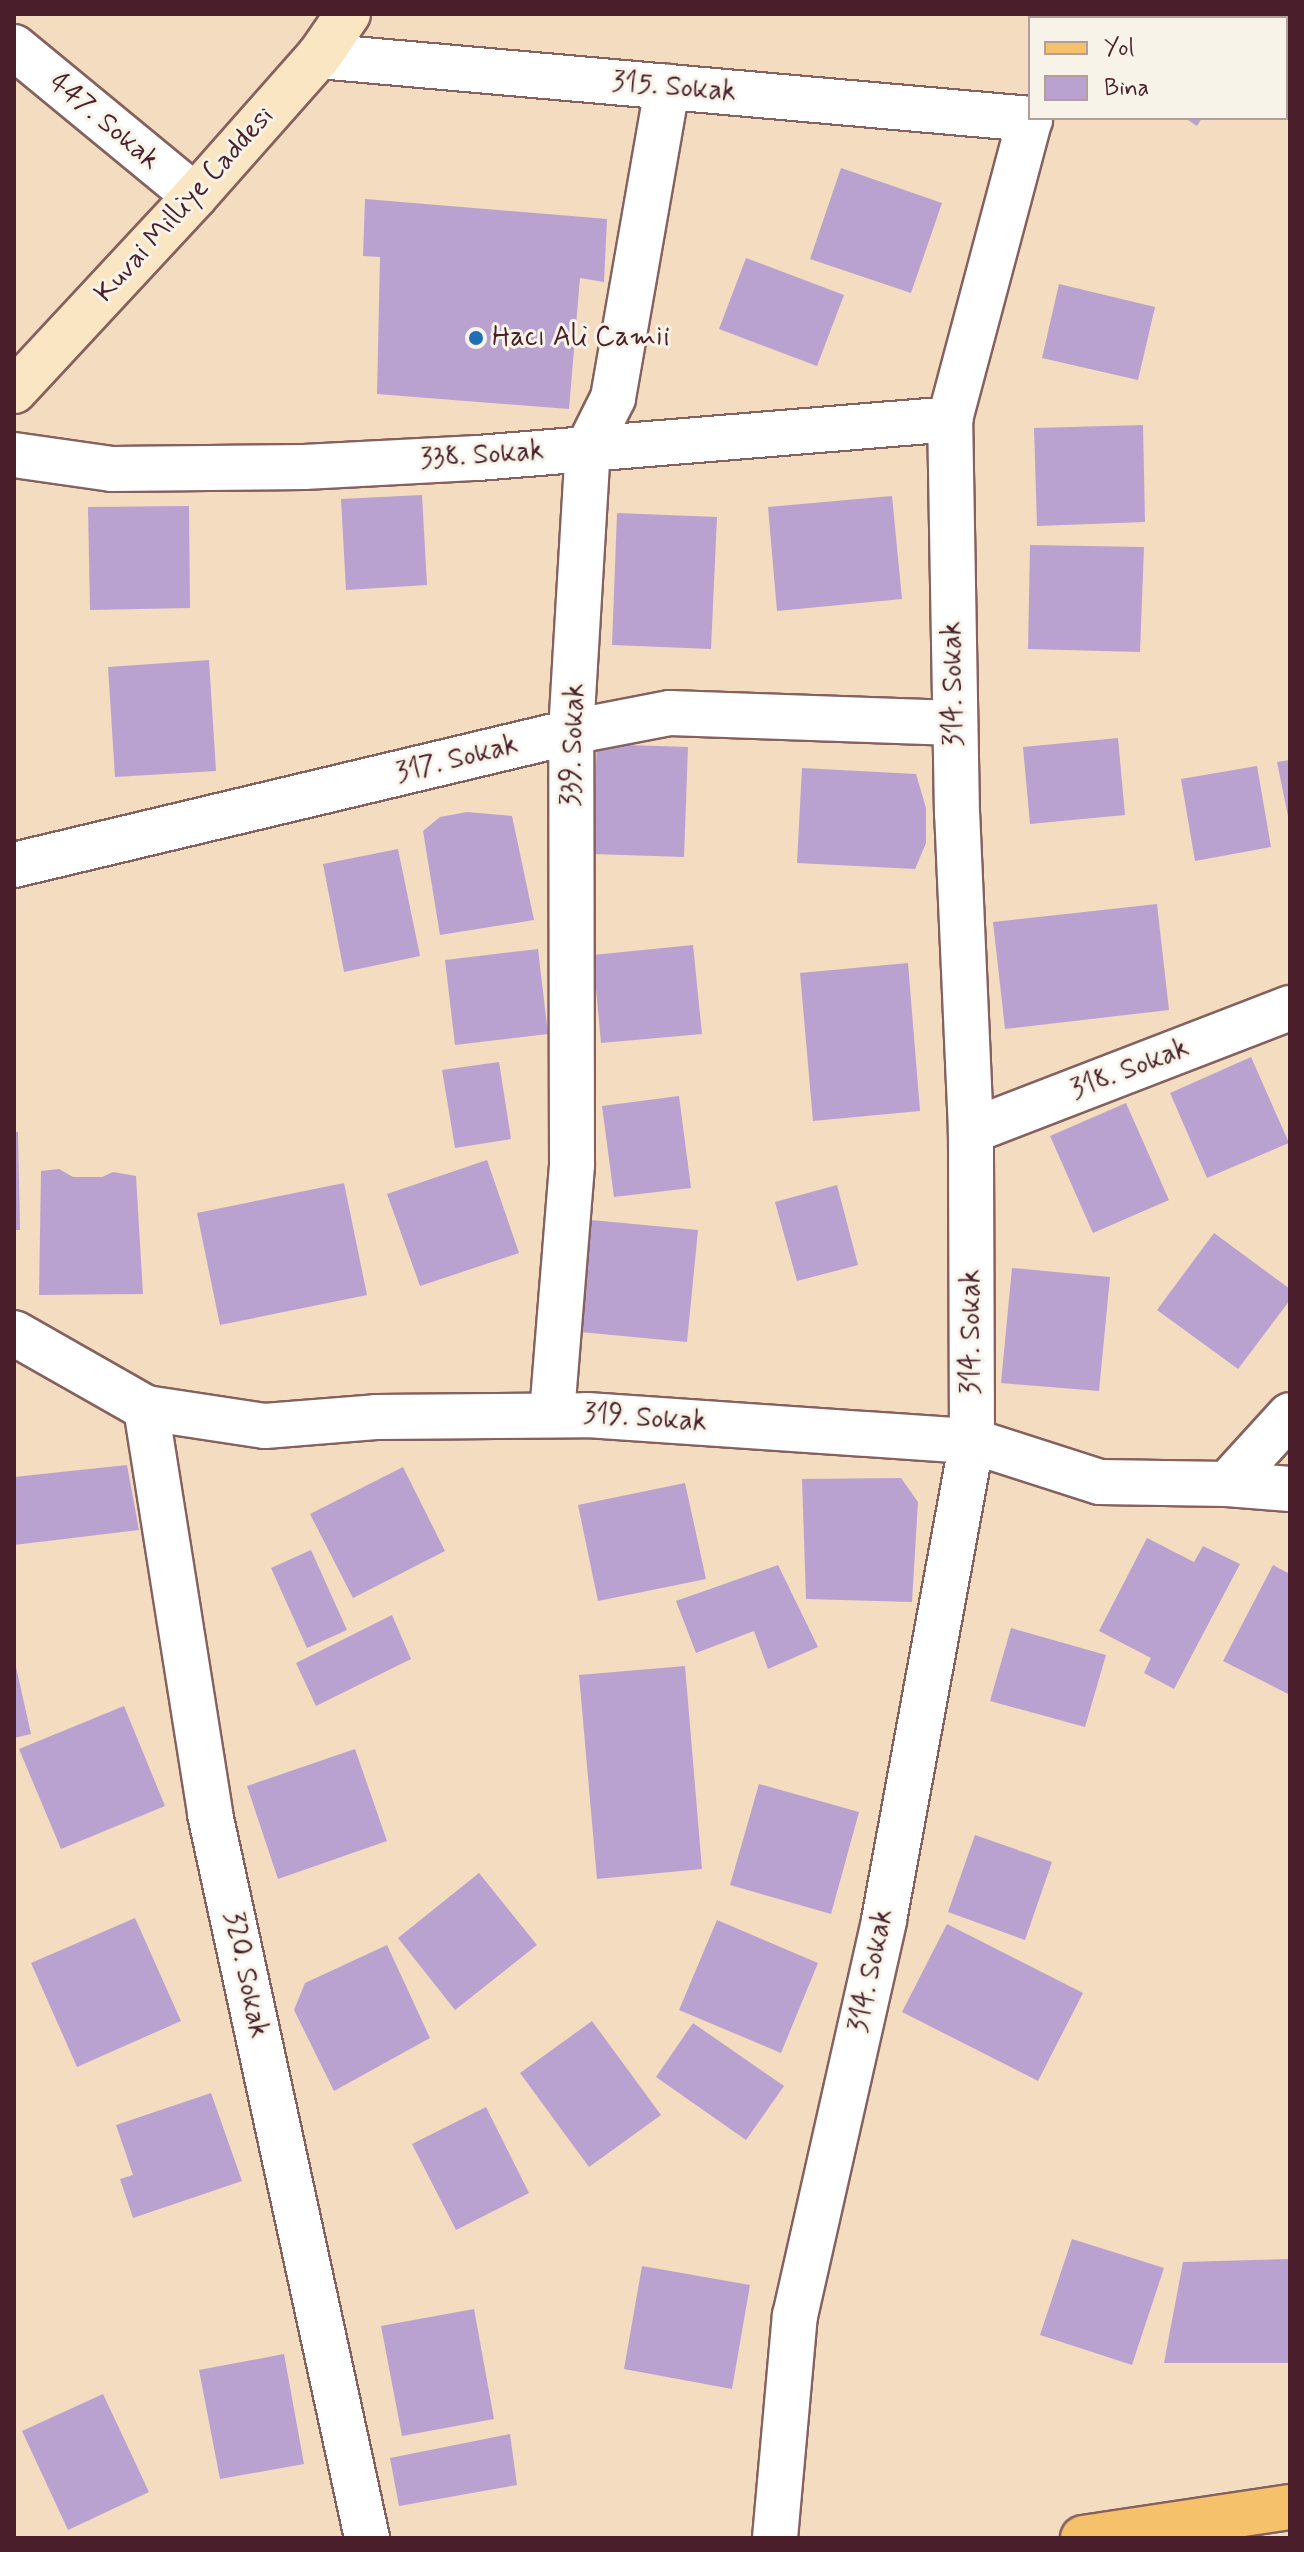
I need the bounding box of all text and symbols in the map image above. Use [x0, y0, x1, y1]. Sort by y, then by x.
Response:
legend [1028, 16, 1288, 120]
text: Yol [1104, 33, 1134, 64]
street label: 447. Sokak [42, 66, 166, 178]
street label: 315. Sokak [611, 66, 737, 110]
text: Bina [1104, 73, 1149, 104]
street label: Kuvai Milliye Caddesi [86, 98, 284, 312]
place label: Hacı Ali Camii [492, 321, 670, 355]
marker: Hacı Ali Camii [467, 329, 485, 347]
street label: 338. Sokak [419, 435, 545, 477]
street label: 314. Sokak [936, 621, 972, 747]
street label: 339. Sokak [555, 683, 593, 807]
street label: 317. Sokak [393, 729, 521, 791]
street label: 318. Sokak [1066, 1032, 1194, 1108]
street label: 314. Sokak [955, 1269, 989, 1395]
street label: 319. Sokak [582, 1398, 708, 1440]
street label: 314. Sokak [843, 1906, 901, 2036]
street label: 320. Sokak [215, 1909, 275, 2041]

